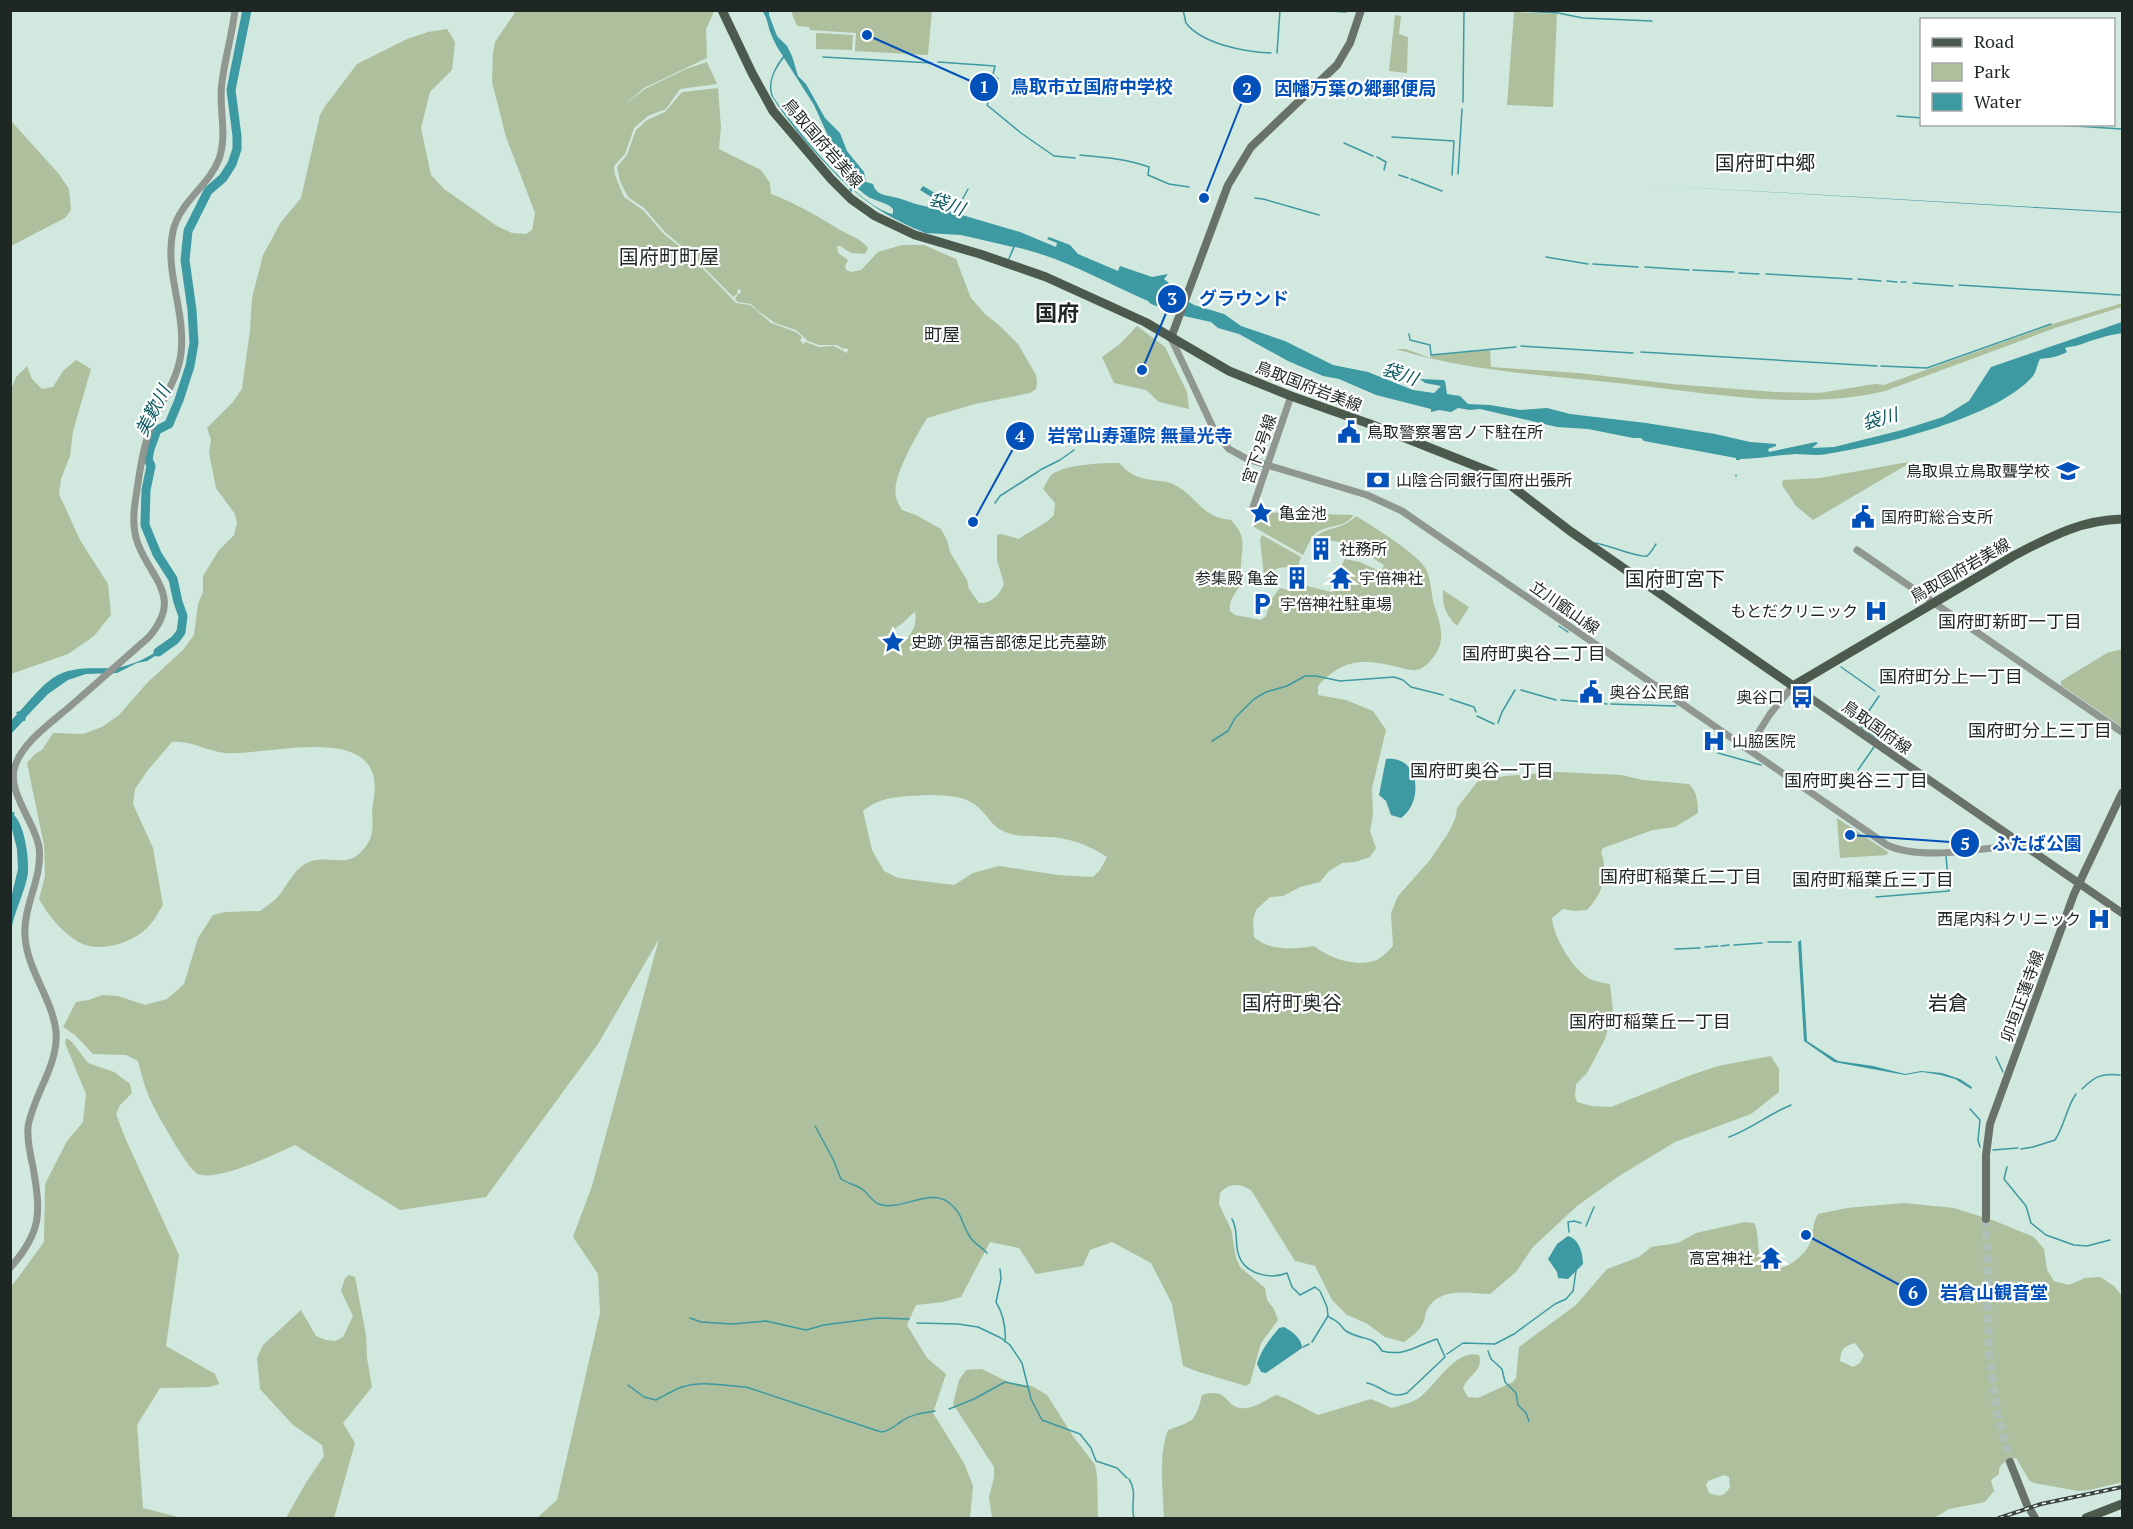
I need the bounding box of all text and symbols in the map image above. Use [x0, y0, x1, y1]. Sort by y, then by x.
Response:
legend [1920, 18, 2115, 126]
text: Road [1974, 29, 2014, 53]
text: Park [1974, 59, 2011, 83]
callout: 鳥取市立国府中学校 [969, 69, 1185, 105]
callout: 因幡万葉の郷郵便局 [1232, 71, 1448, 107]
text: 1 [979, 74, 989, 98]
text: 鳥取市立国府中学校 [1011, 74, 1173, 98]
text: 2 [1242, 76, 1252, 100]
text: 因幡万葉の郷郵便局 [1274, 76, 1436, 100]
text: Water [1974, 89, 2021, 113]
street label: 鳥取国府岩美線 [778, 94, 868, 192]
district label: 国府町中郷 [1715, 149, 1815, 176]
water label: 袋川 [926, 186, 970, 221]
district label: 国府町町屋 [619, 243, 719, 270]
callout: グラウンド [1157, 281, 1301, 317]
text: 3 [1167, 286, 1177, 310]
text: グラウンド [1199, 286, 1289, 310]
district label: 国府 [1035, 298, 1079, 327]
district label: 町屋 [924, 322, 960, 346]
street label: 鳥取国府岩美線 [1253, 356, 1365, 416]
water label: 袋川 [1379, 356, 1423, 391]
water label: 美歎川 [129, 379, 176, 440]
water label: 袋川 [1859, 401, 1902, 434]
street label: 宮下2号線 [1237, 411, 1281, 487]
callout: 岩常山寿蓮院 無量光寺 [1005, 418, 1244, 454]
public building icon: 鳥取警察署宮ノ下駐在所 [1336, 419, 1362, 445]
place label: 鳥取警察署宮ノ下駐在所 [1367, 421, 1543, 443]
text: 4 [1015, 423, 1026, 447]
text: 岩常山寿蓮院 無量光寺 [1048, 423, 1232, 447]
school or university icon: 鳥取県立鳥取聾学校 [2055, 458, 2081, 484]
place label: 鳥取県立鳥取聾学校 [1906, 460, 2050, 482]
bank icon: 山陰合同銀行国府出張所 [1365, 467, 1391, 493]
place label: 山陰合同銀行国府出張所 [1396, 469, 1572, 491]
place icon: 亀金池 [1248, 500, 1274, 526]
place label: 亀金池 [1279, 502, 1327, 524]
public building icon: 国府町総合支所 [1850, 504, 1876, 530]
place label: 国府町総合支所 [1881, 506, 1993, 528]
street label: 鳥取国府岩美線 [1906, 532, 2014, 608]
building icon: 社務所 [1308, 536, 1334, 562]
place label: 社務所 [1339, 538, 1387, 560]
building icon: 参集殿 亀金 [1284, 565, 1310, 591]
temple icon: 宇倍神社 [1328, 565, 1354, 591]
district label: 国府町宮下 [1625, 565, 1725, 592]
place label: 参集殿 亀金 [1195, 567, 1279, 589]
place label: 宇倍神社 [1359, 567, 1423, 589]
street label: 立川甑山線 [1526, 575, 1604, 639]
parking icon: 宇倍神社駐車場 [1249, 591, 1275, 617]
place label: 宇倍神社駐車場 [1280, 593, 1392, 615]
hospital icon: もとだクリニック [1863, 598, 1889, 624]
place label: もとだクリニック [1730, 600, 1858, 622]
district label: 国府町新町一丁目 [1938, 609, 2082, 633]
place icon: 史跡 伊福吉部徳足比売墓跡 [880, 629, 906, 655]
place label: 史跡 伊福吉部徳足比売墓跡 [911, 631, 1107, 653]
district label: 国府町奥谷二丁目 [1462, 641, 1606, 665]
district label: 国府町分上一丁目 [1879, 664, 2023, 688]
public building icon: 奥谷公民館 [1578, 679, 1604, 705]
place label: 奥谷公民館 [1609, 681, 1689, 703]
bus stop icon: 奥谷口 [1789, 684, 1815, 710]
place label: 奥谷口 [1736, 686, 1784, 708]
street label: 鳥取国府線 [1838, 695, 1916, 759]
district label: 国府町分上三丁目 [1968, 718, 2112, 742]
hospital icon: 山脇医院 [1701, 728, 1727, 754]
place label: 山脇医院 [1732, 730, 1796, 752]
district label: 国府町奥谷一丁目 [1410, 758, 1554, 782]
district label: 国府町奥谷三丁目 [1784, 768, 1928, 792]
callout: ふたば公園 [1950, 825, 2094, 861]
text: 5 [1960, 831, 1970, 855]
text: ふたば公園 [1992, 831, 2082, 855]
district label: 国府町稲葉丘二丁目 [1600, 864, 1762, 888]
district label: 国府町稲葉丘三丁目 [1792, 867, 1954, 891]
hospital icon: 西尾内科クリニック [2086, 906, 2112, 932]
place label: 西尾内科クリニック [1937, 908, 2081, 930]
street label: 卯垣正蓮寺線 [1995, 947, 2049, 1045]
district label: 国府町奥谷 [1242, 989, 1342, 1016]
district label: 岩倉 [1928, 989, 1968, 1016]
district label: 国府町稲葉丘一丁目 [1569, 1009, 1731, 1033]
temple icon: 高宮神社 [1758, 1245, 1784, 1271]
place label: 高宮神社 [1689, 1247, 1753, 1269]
callout: 岩倉山観音堂 [1898, 1274, 2060, 1310]
text: 6 [1908, 1280, 1918, 1304]
text: 岩倉山観音堂 [1940, 1280, 2048, 1304]

